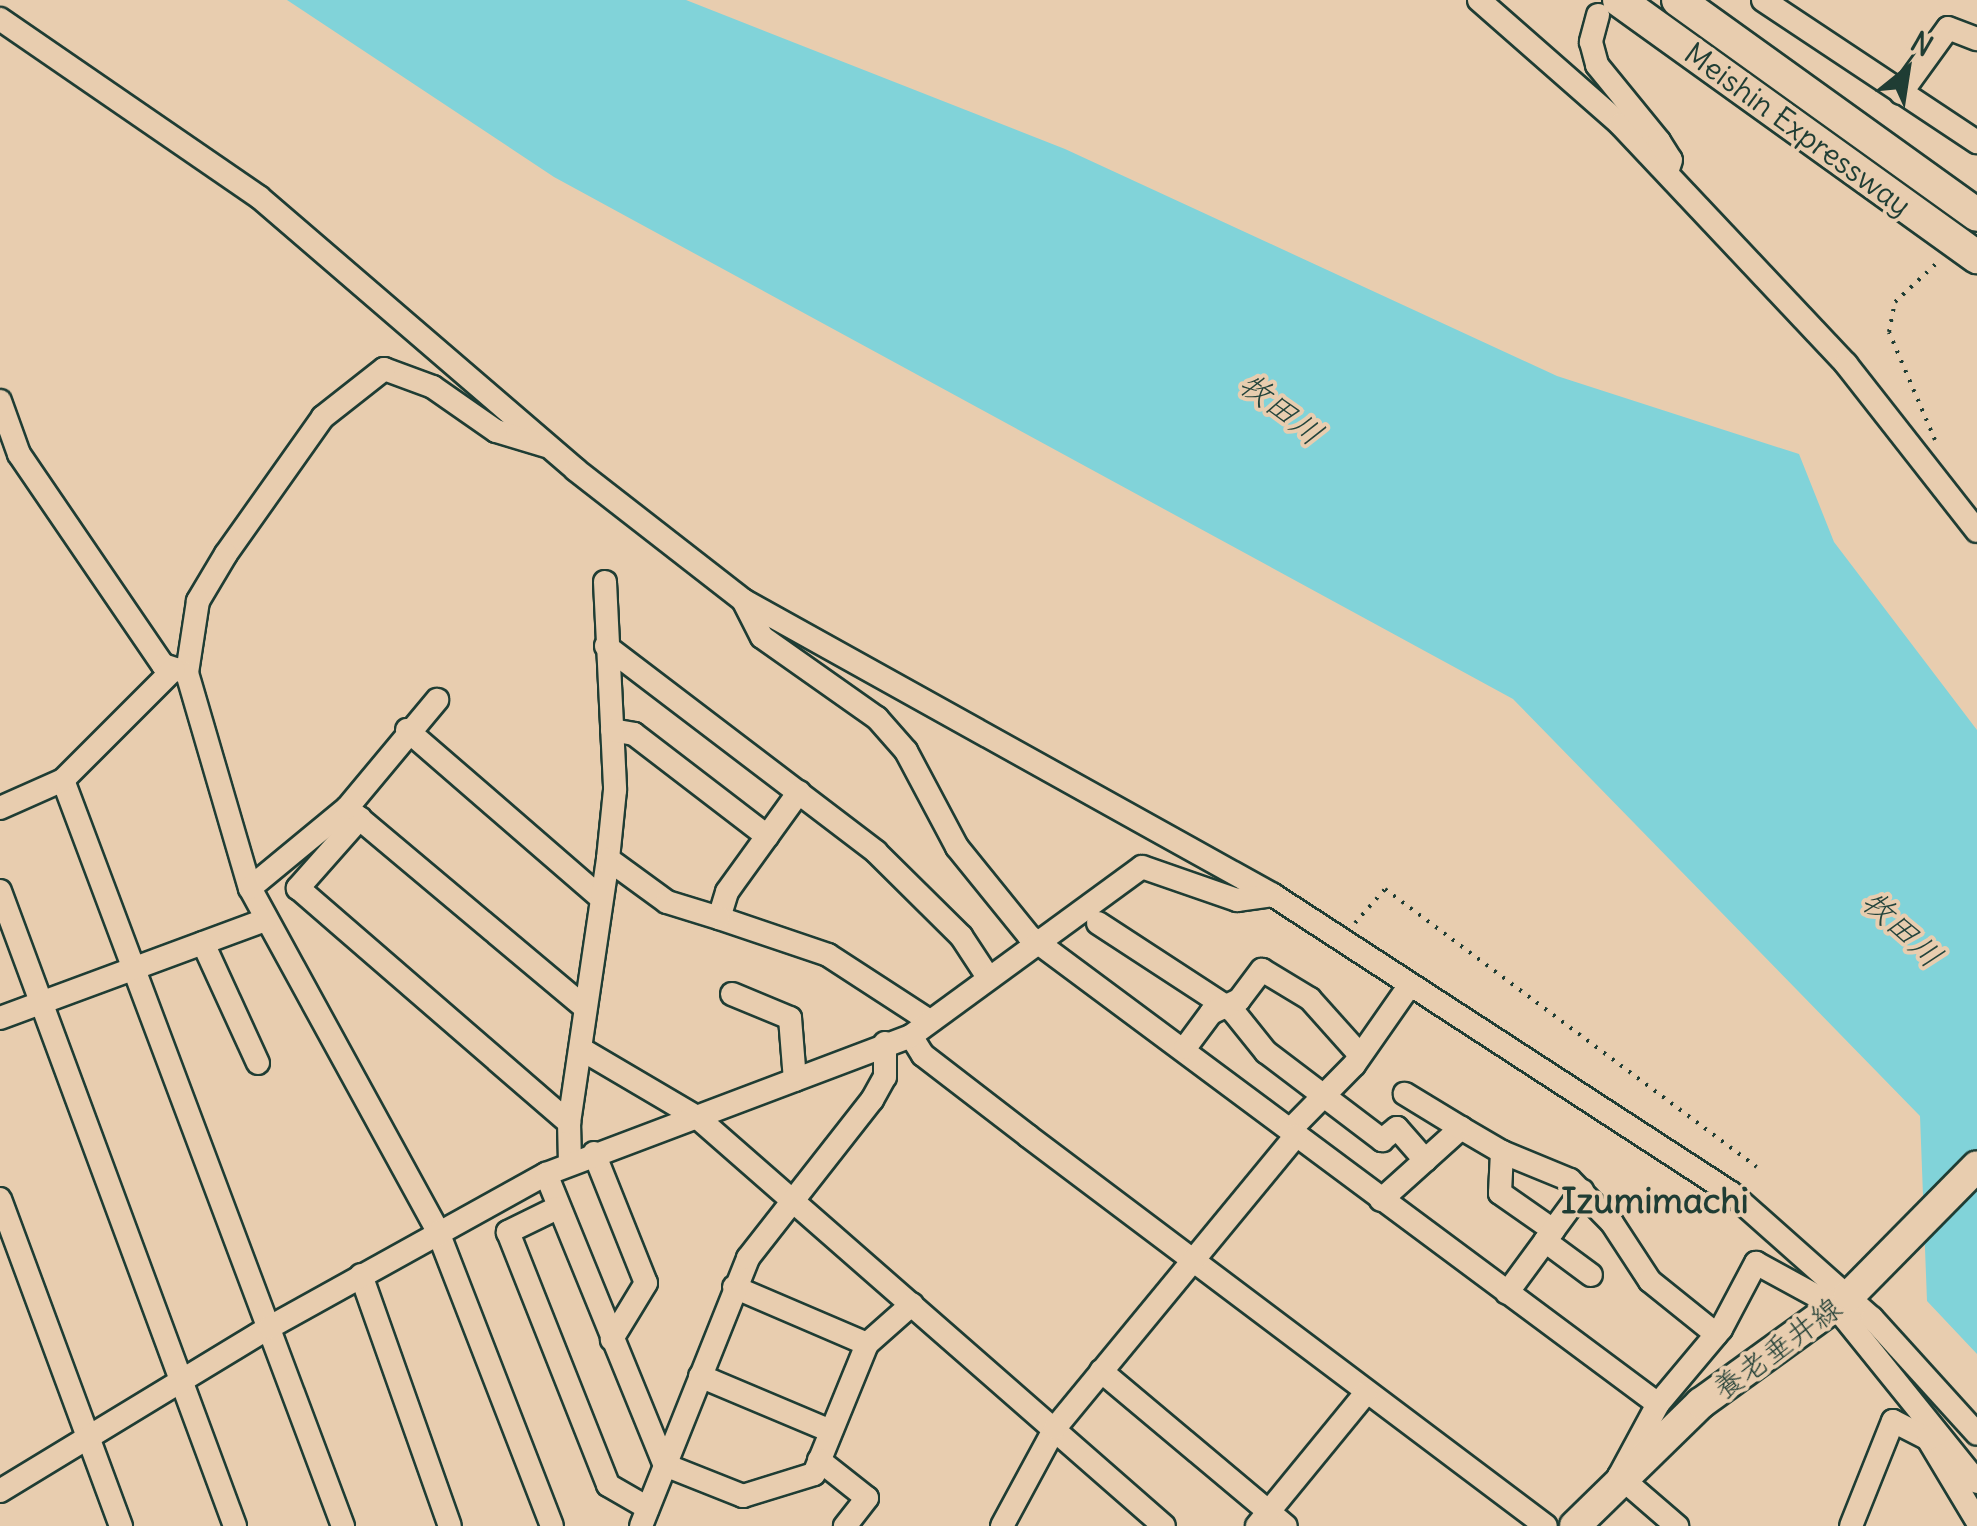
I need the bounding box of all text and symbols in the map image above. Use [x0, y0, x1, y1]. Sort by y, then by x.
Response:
north arrow [1857, 20, 1957, 120]
text: N [1905, 24, 1939, 64]
street label: Meishin Expressway [1678, 35, 1918, 223]
water label: 牧田川 [1231, 364, 1331, 454]
water label: 牧田川 [1854, 882, 1950, 976]
district label: Izumimachi [1561, 1179, 1749, 1221]
street label: 養老垂井線 [1706, 1289, 1848, 1407]

